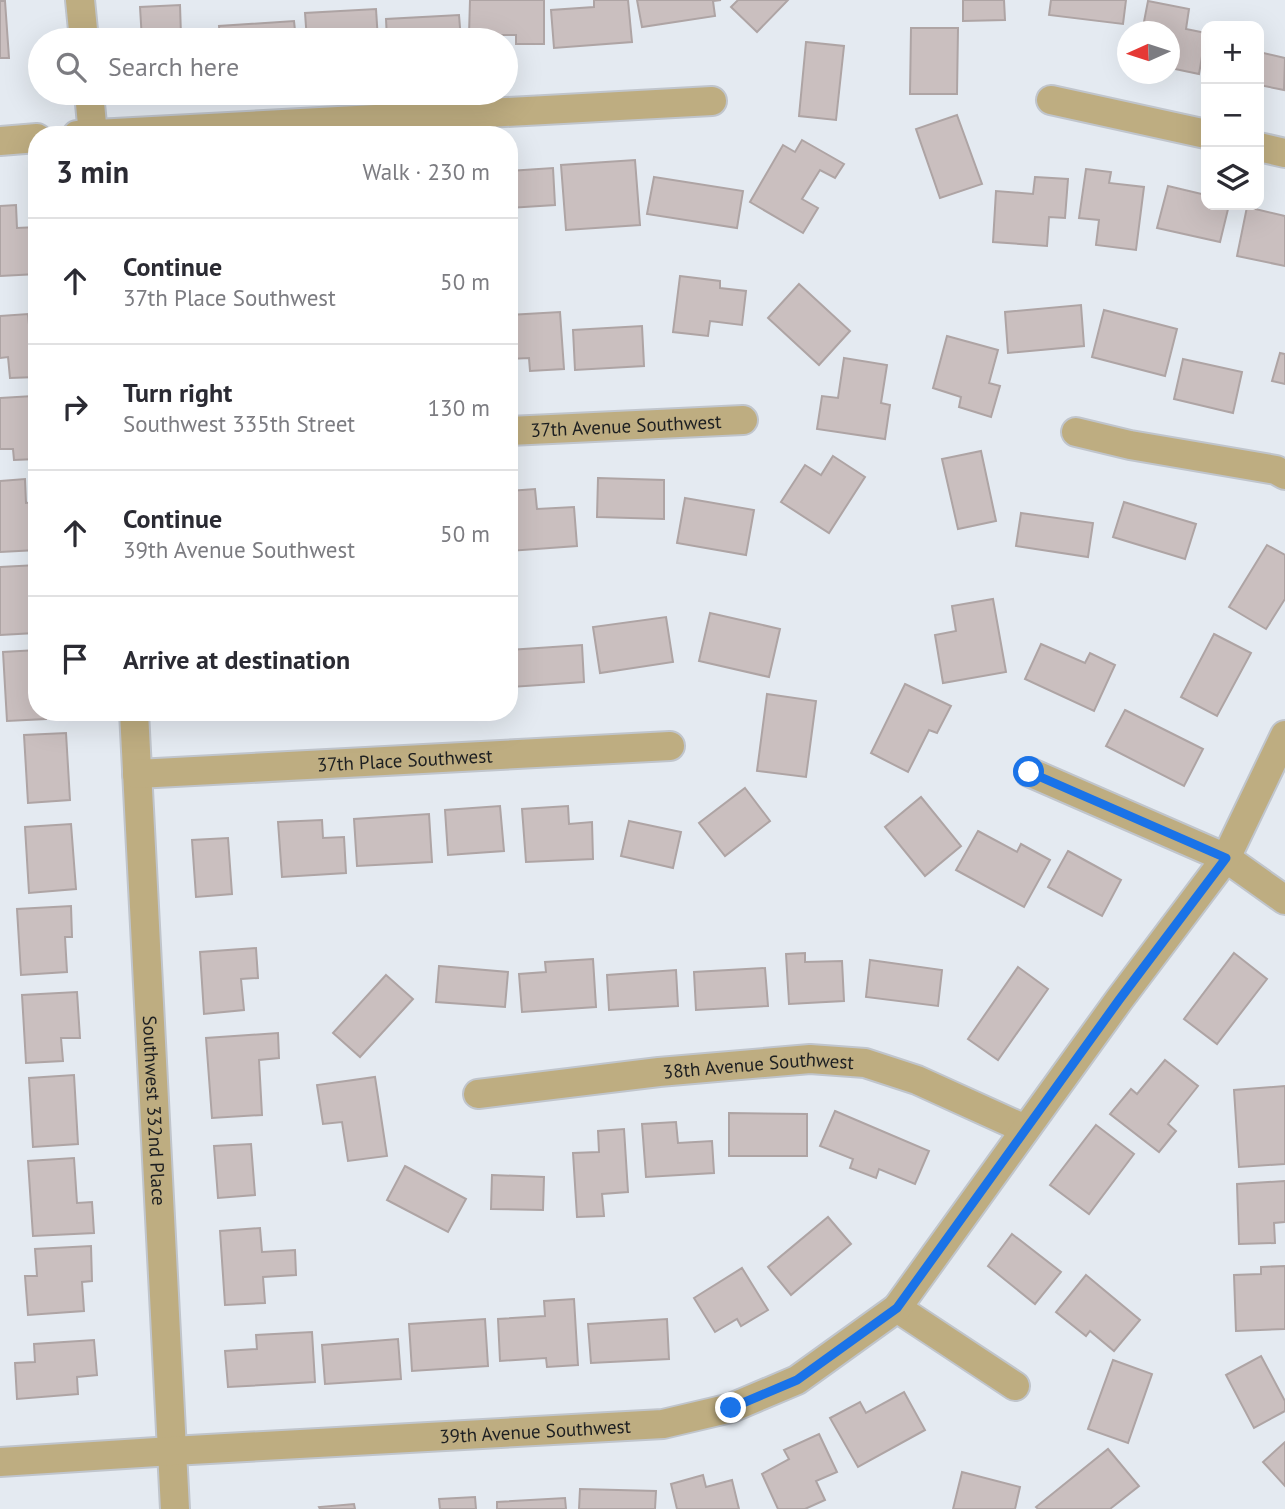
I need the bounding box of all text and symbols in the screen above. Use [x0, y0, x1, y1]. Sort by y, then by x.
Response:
north arrow [1117, 21, 1180, 84]
map controls [1201, 21, 1264, 210]
button: + [1201, 21, 1264, 84]
search box [28, 28, 518, 105]
icon: search [52, 48, 90, 86]
text: Search here [108, 50, 239, 83]
button: − [1201, 84, 1264, 147]
button: layers [1201, 147, 1264, 210]
text: 3 min [56, 152, 129, 191]
text: Walk · 230 m [363, 157, 490, 186]
text: Continue [123, 250, 222, 283]
icon: ahead [56, 262, 94, 300]
text: 50 m [440, 267, 490, 296]
text: 37th Place Southwest [123, 283, 336, 312]
text: Turn right [123, 376, 232, 409]
icon: right [56, 388, 94, 426]
text: 130 m [428, 393, 490, 422]
text: Southwest 335th Street [123, 409, 355, 438]
street label: 37th Avenue Southwest [530, 409, 723, 442]
text: Continue [123, 502, 222, 535]
icon: ahead [56, 514, 94, 552]
text: 50 m [440, 519, 490, 548]
text: 39th Avenue Southwest [123, 535, 355, 564]
icon: arrive [56, 640, 94, 678]
text: Arrive at destination [123, 643, 350, 676]
street label: 37th Place Southwest [316, 743, 494, 777]
route start [1013, 756, 1044, 787]
street label: Southwest 332nd Place [138, 1015, 171, 1206]
street label: 38th Avenue Southwest [662, 1047, 855, 1084]
route end [715, 1392, 746, 1423]
street label: 39th Avenue Southwest [439, 1414, 632, 1448]

